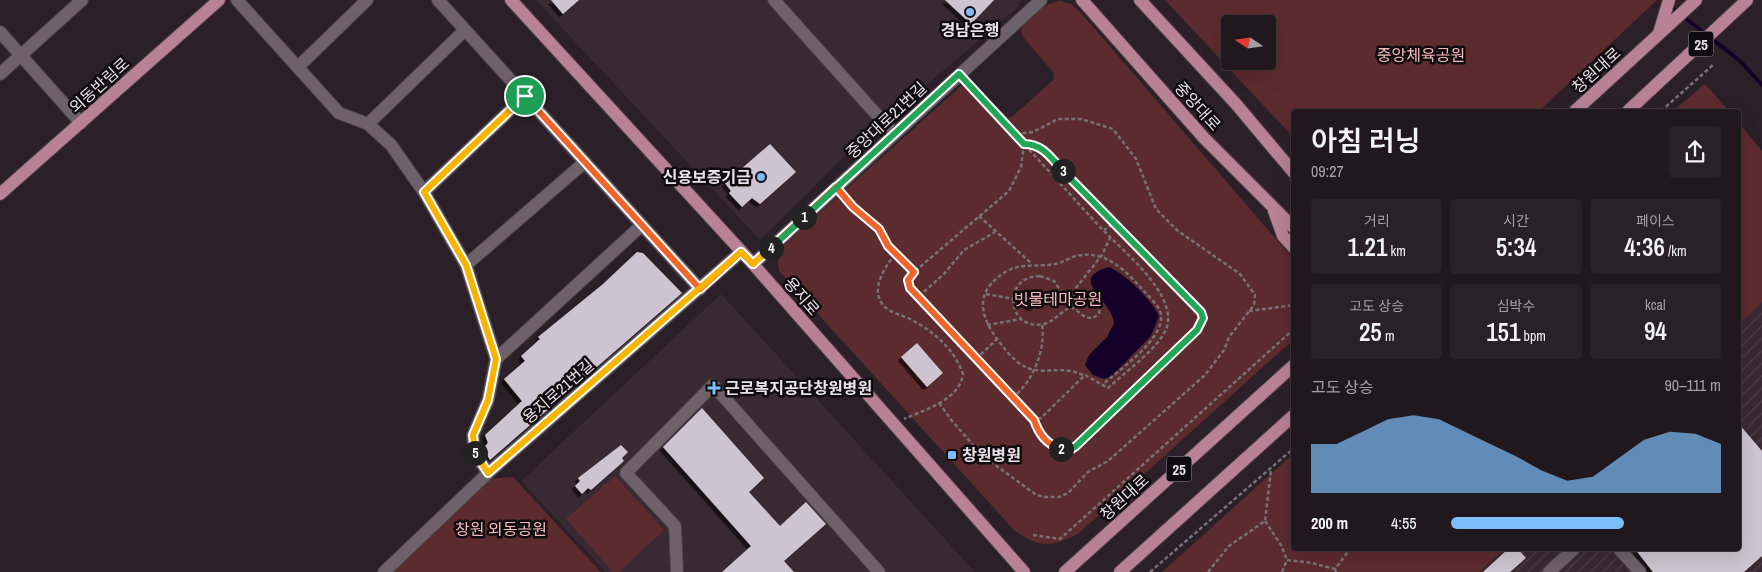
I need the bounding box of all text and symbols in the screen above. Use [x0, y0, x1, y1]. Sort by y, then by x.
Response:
marker: 경남은행 [964, 6, 976, 18]
north arrow [1221, 15, 1276, 70]
map controls [1221, 15, 1276, 70]
place label: 경남은행 [941, 19, 999, 41]
road number: 25 [1688, 32, 1714, 56]
street label: 창원대로 [1567, 42, 1625, 98]
park label: 중앙체육공원 [1377, 44, 1465, 66]
street label: 외동반림로 [64, 52, 134, 118]
pin [504, 75, 546, 117]
street label: 중앙대로21번길 [841, 77, 931, 163]
street label: 중앙대로 [1170, 77, 1226, 135]
icon: arrive [511, 82, 539, 110]
text: 아침 러닝 [1311, 122, 1420, 160]
button: share [1669, 126, 1721, 178]
pin: 3 [1050, 158, 1076, 184]
text: 09:27 [1311, 160, 1344, 182]
text: 3 [1060, 162, 1067, 180]
place label: 신용보증기금 [663, 166, 751, 188]
marker: 신용보증기금 [755, 171, 767, 183]
pin: 1 [792, 204, 816, 230]
text: 1 [801, 208, 808, 226]
text: 거리 [1364, 212, 1390, 230]
text: 시간 [1503, 212, 1529, 230]
text: 페이스 [1636, 212, 1675, 230]
text: 1.21 [1347, 230, 1387, 264]
text: 5:34 [1496, 230, 1536, 264]
text: 4:36 [1624, 230, 1665, 264]
pin: 4 [758, 236, 784, 260]
text: 4 [768, 239, 775, 257]
text: km [1387, 242, 1406, 260]
text: /km [1665, 242, 1686, 260]
street label: 용지로 [779, 272, 825, 320]
park label: 빗물테마공원 [1014, 288, 1102, 310]
text: kcal [1645, 296, 1666, 314]
text: 고도 상승 [1349, 297, 1404, 315]
text: 심박수 [1497, 297, 1535, 315]
text: 94 [1644, 314, 1667, 348]
text: 25 [1359, 315, 1382, 349]
text: 151 [1486, 315, 1520, 349]
text: m [1382, 327, 1394, 345]
text: bpm [1520, 327, 1546, 345]
street label: 용지로21번길 [517, 354, 599, 428]
text: 90–111 m [1665, 374, 1721, 396]
text: 고도 상승 [1311, 376, 1374, 398]
place label: 근로복지공단창원병원 [725, 377, 872, 399]
marker: 근로복지공단창원병원 [707, 381, 721, 395]
pin: 2 [1048, 436, 1074, 462]
pin: 5 [462, 440, 488, 466]
text: 2 [1058, 440, 1065, 458]
text: 5 [472, 444, 479, 462]
place label: 창원병원 [962, 444, 1021, 466]
marker: 창원병원 [946, 449, 958, 461]
road number: 25 [1166, 456, 1192, 482]
street label: 창원대로 [1095, 469, 1153, 525]
text: 200 m [1311, 512, 1348, 534]
text: 4:55 [1391, 512, 1417, 534]
park label: 창원 외동공원 [455, 518, 547, 540]

